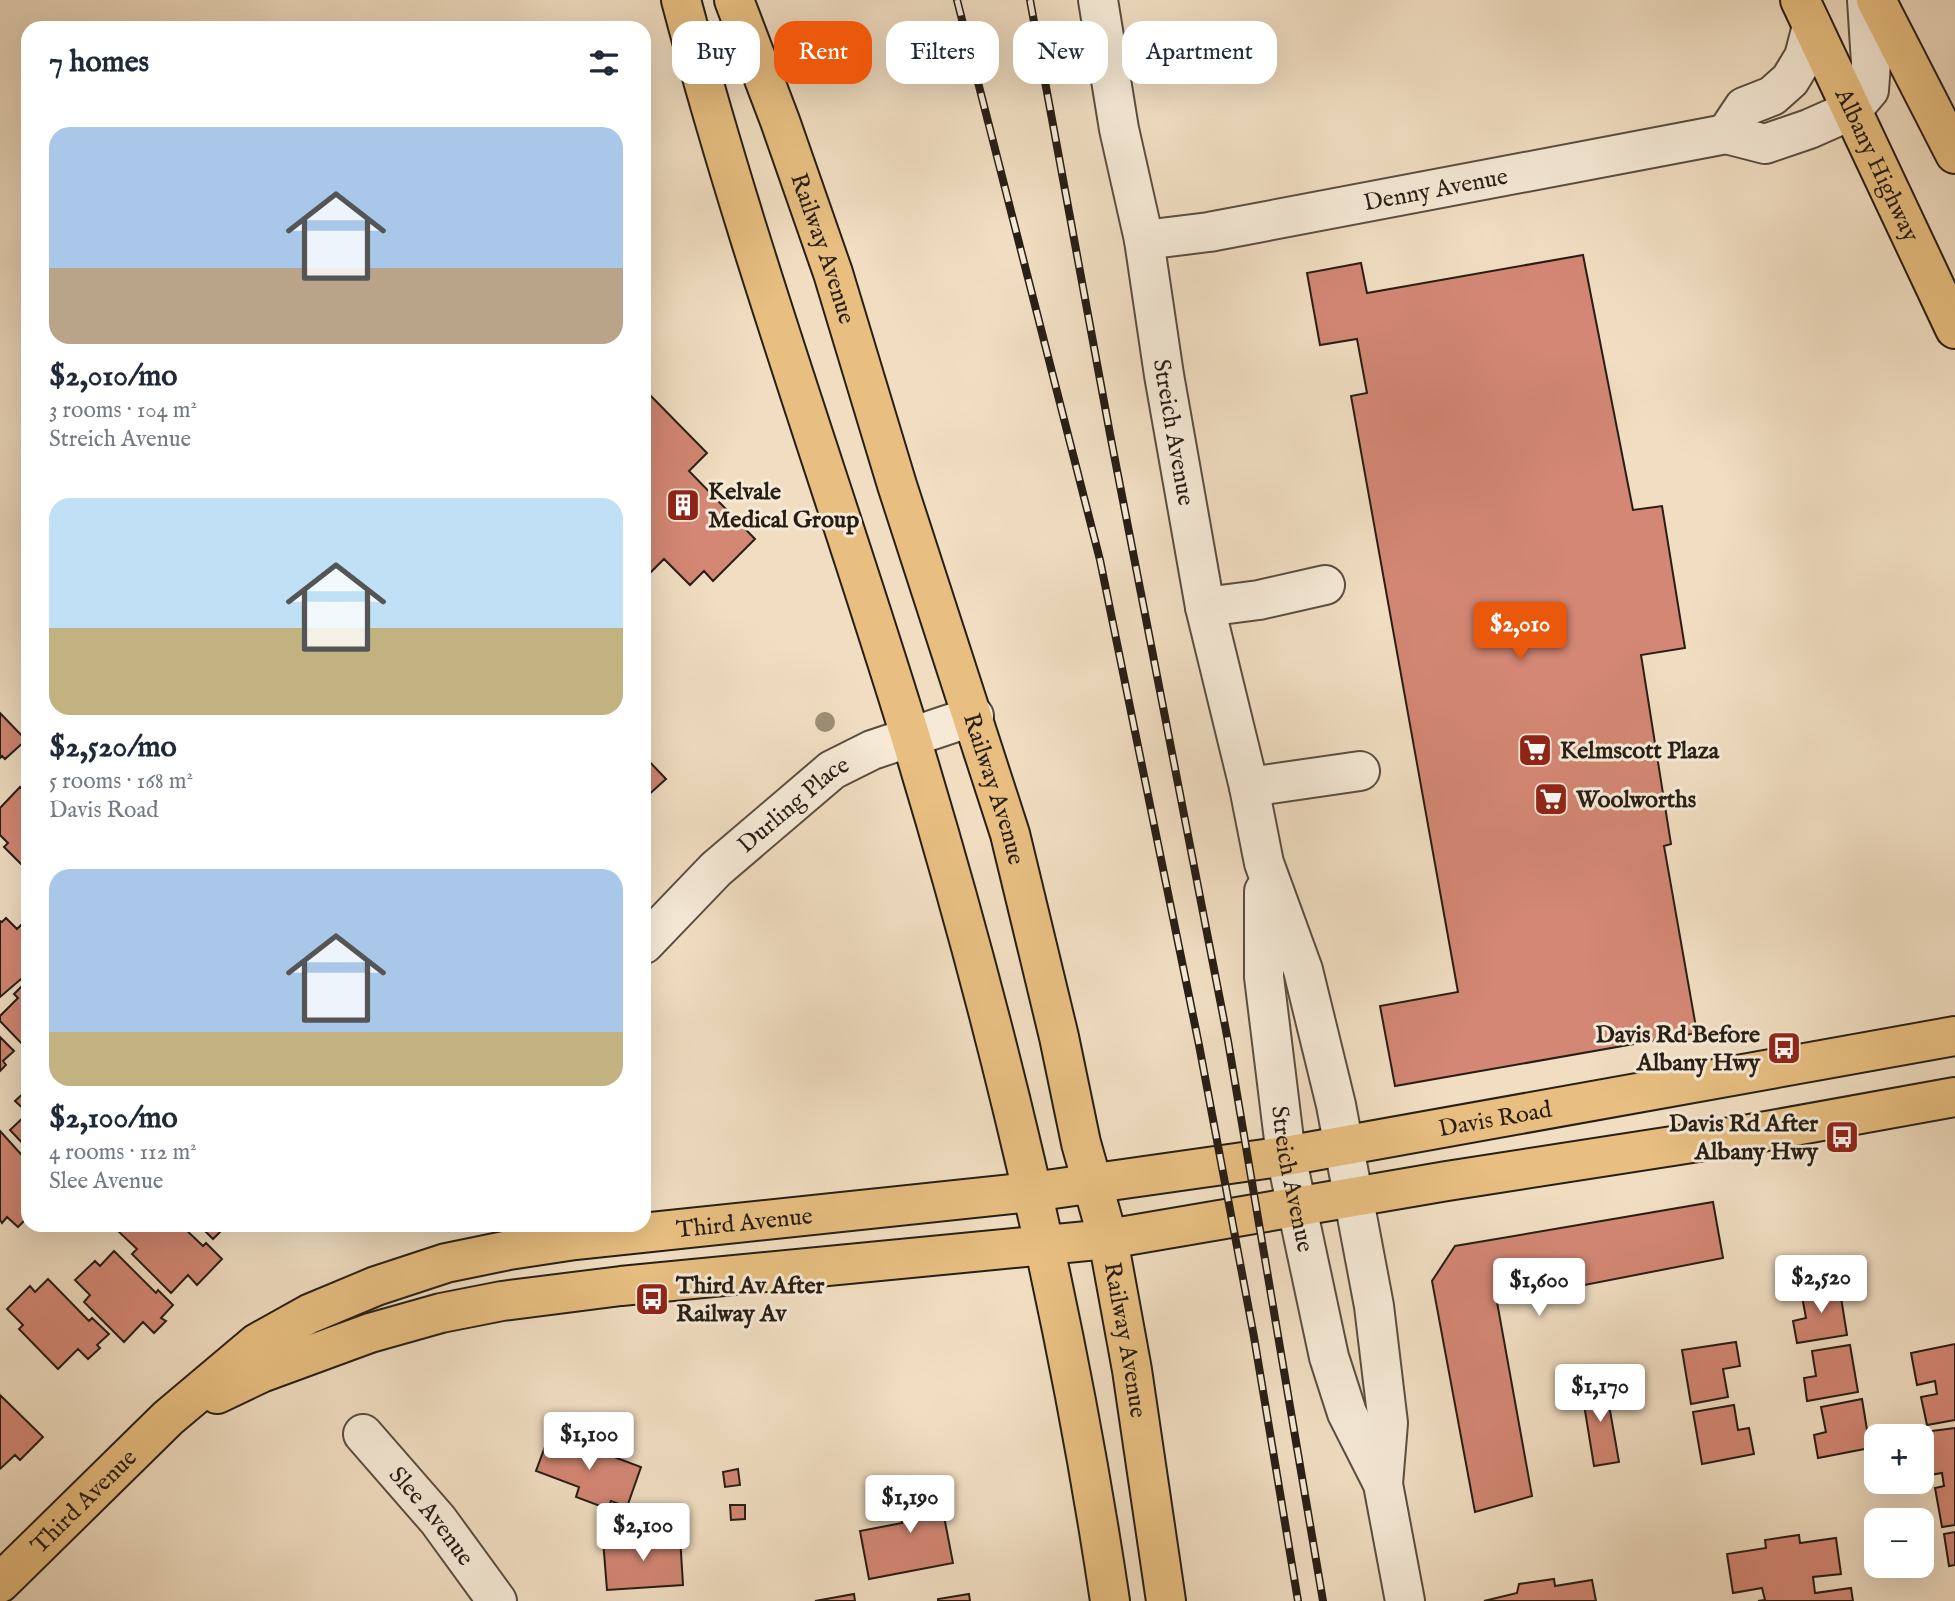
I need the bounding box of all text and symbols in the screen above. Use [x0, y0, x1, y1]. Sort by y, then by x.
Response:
chip: Buy [672, 21, 760, 84]
chip: Rent [774, 21, 872, 84]
chip: Filters [886, 21, 999, 84]
chip: New [1013, 21, 1108, 84]
chip: Apartment [1122, 21, 1277, 84]
text: 7 homes [49, 44, 149, 82]
icon: filters [585, 44, 623, 82]
street label: Albany Highway [1826, 83, 1926, 247]
street label: Denny Avenue [1361, 162, 1510, 219]
street label: Railway Avenue [782, 169, 862, 328]
icon: home [273, 173, 399, 299]
street label: Streich Avenue [1145, 357, 1201, 508]
text: $2,010/mo [49, 358, 177, 396]
text: 3 rooms · 104 m² [49, 396, 197, 425]
text: Streich Avenue [49, 425, 191, 454]
place label: Kelvale Medical Group [708, 477, 859, 536]
building icon: Kelvale Medical Group [664, 486, 702, 524]
icon: home [273, 544, 399, 670]
pin: $2,010 [1463, 602, 1577, 662]
text: $2,010 [1490, 610, 1550, 639]
street label: Railway Avenue [955, 709, 1031, 868]
text: $2,520/mo [49, 729, 177, 767]
supermarket icon: Kelmscott Plaza [1516, 731, 1554, 769]
place label: Kelmscott Plaza [1560, 736, 1720, 767]
street label: Durling Place [732, 750, 855, 861]
text: 5 rooms · 168 m² [49, 767, 193, 796]
supermarket icon: Woolworths [1532, 780, 1570, 818]
place label: Woolworths [1575, 785, 1697, 816]
text: Davis Road [49, 796, 159, 825]
icon: home [273, 915, 399, 1041]
place label: Davis Rd Before Albany Hwy [1596, 1020, 1761, 1079]
bus stop icon: Davis Rd Before Albany Hwy [1765, 1029, 1803, 1067]
street label: Davis Road [1436, 1095, 1554, 1145]
text: $2,100/mo [49, 1100, 178, 1138]
street label: Streich Avenue [1263, 1104, 1320, 1255]
place label: Davis Rd After Albany Hwy [1669, 1109, 1819, 1168]
bus stop icon: Davis Rd After Albany Hwy [1823, 1118, 1861, 1156]
text: 4 rooms · 112 m² [49, 1138, 197, 1167]
text: Slee Avenue [49, 1167, 163, 1196]
street label: Third Avenue [675, 1201, 814, 1246]
pin: $2,520 [1764, 1256, 1878, 1315]
pin: $1,600 [1482, 1258, 1596, 1318]
street label: Railway Avenue [1096, 1260, 1153, 1420]
text: $2,520 [1791, 1263, 1851, 1292]
text: $1,600 [1509, 1266, 1569, 1295]
place label: Third Av After Railway Av [675, 1271, 824, 1330]
bus stop icon: Third Av After Railway Av [633, 1280, 671, 1318]
pin: $1,170 [1543, 1364, 1657, 1424]
text: $1,170 [1571, 1372, 1629, 1401]
pin: $1,100 [532, 1412, 646, 1472]
text: $1,100 [560, 1420, 618, 1449]
map controls [1864, 1424, 1934, 1578]
button: + [1864, 1424, 1934, 1494]
street label: Third Avenue [25, 1443, 144, 1561]
street label: Slee Avenue [381, 1460, 480, 1573]
pin: $1,190 [853, 1476, 967, 1535]
text: $1,190 [881, 1483, 939, 1512]
pin: $2,100 [586, 1504, 700, 1563]
button: − [1864, 1508, 1934, 1578]
text: $2,100 [613, 1511, 673, 1540]

